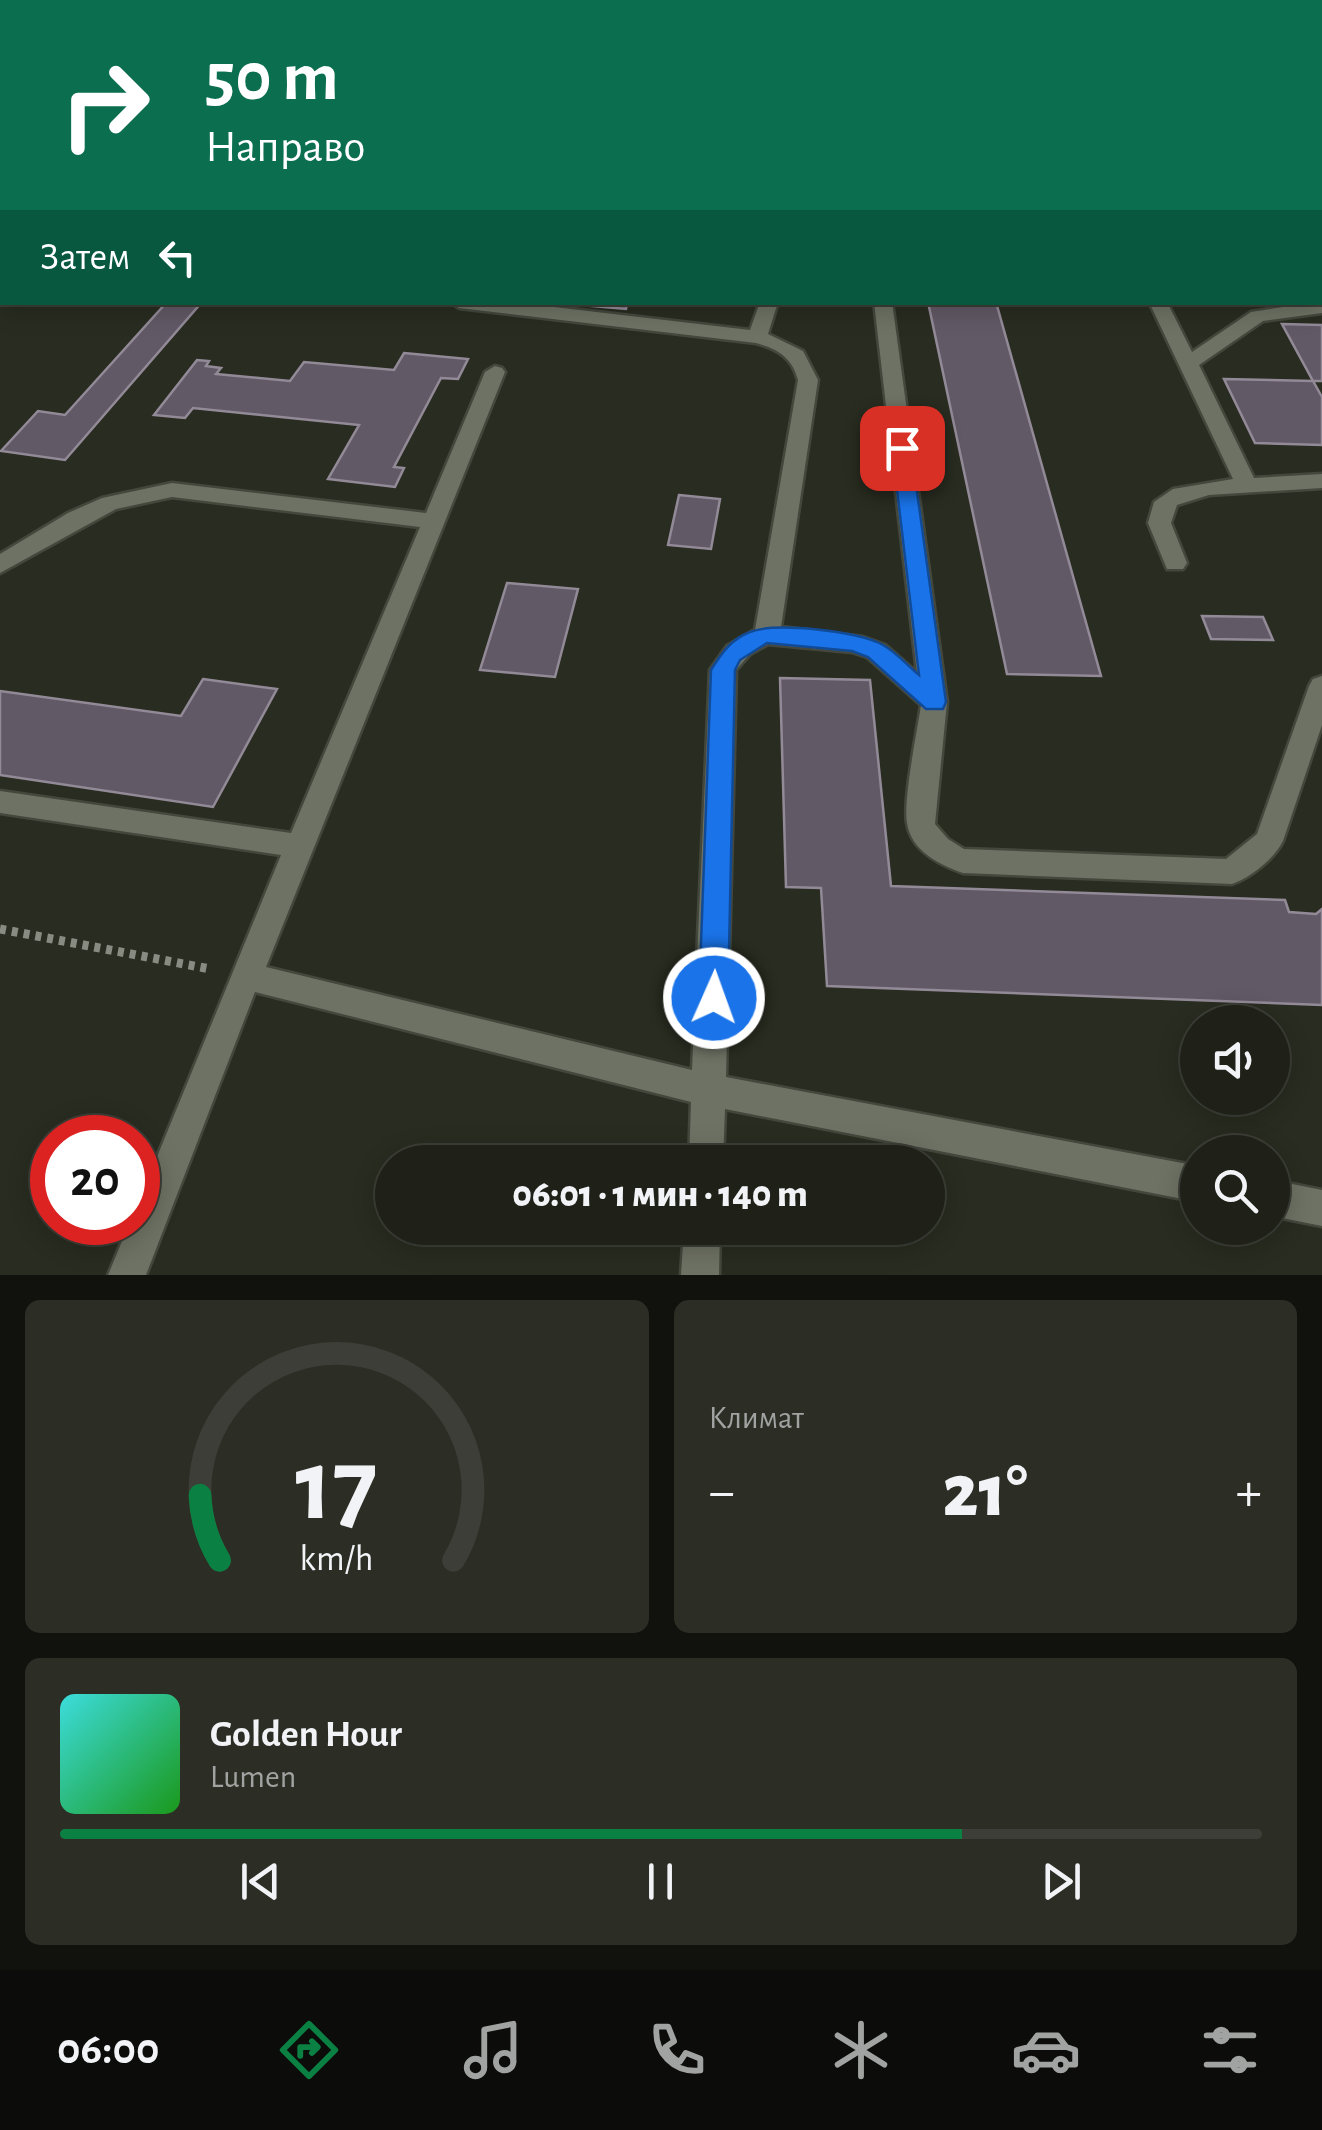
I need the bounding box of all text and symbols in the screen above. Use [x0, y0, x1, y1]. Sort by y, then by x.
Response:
icon: right [40, 40, 170, 170]
text: 50 m [205, 43, 339, 113]
text: Направо [205, 125, 365, 170]
icon: left [150, 230, 205, 285]
text: Затем [40, 239, 130, 277]
pin [860, 406, 945, 491]
icon: arrive [875, 421, 930, 476]
position arrow [662, 946, 766, 1050]
map controls [1180, 1005, 1290, 1245]
button: sound [1180, 1005, 1290, 1115]
speed limit sign: 20 [30, 1115, 160, 1245]
button: search [1180, 1135, 1290, 1245]
text: 06:01 · 1 мин · 140 m [512, 1176, 808, 1214]
text: Климат [709, 1402, 804, 1434]
text: 17 [296, 1435, 378, 1539]
text: 21° [943, 1455, 1028, 1530]
text: − [709, 1465, 735, 1520]
text: + [1236, 1465, 1262, 1520]
text: km/h [300, 1541, 374, 1577]
text: Golden Hour [210, 1716, 402, 1754]
text: Lumen [210, 1761, 296, 1793]
icon: previous [233, 1854, 288, 1909]
icon: pause [633, 1854, 688, 1909]
icon: next [1034, 1854, 1089, 1909]
icon: directions [274, 2015, 344, 2085]
icon: music [458, 2015, 528, 2085]
icon: phone [642, 2015, 712, 2085]
icon: climate [826, 2015, 896, 2085]
icon: car [1011, 2015, 1081, 2085]
icon: filters [1195, 2015, 1265, 2085]
text: 06:00 [57, 2027, 160, 2072]

